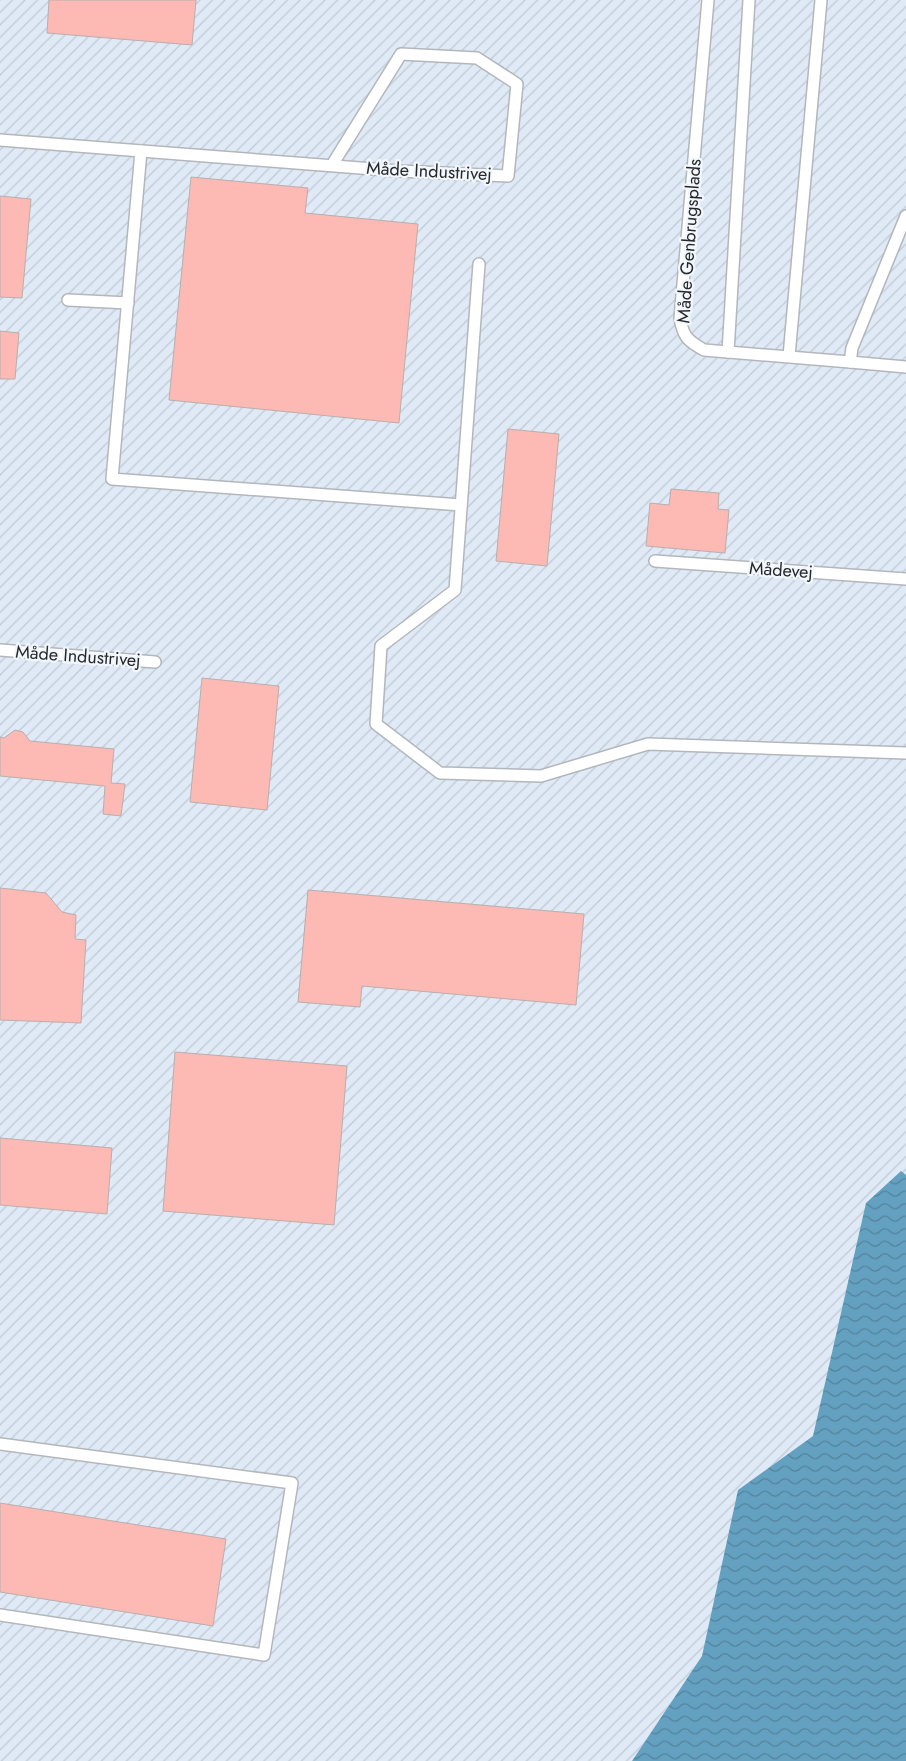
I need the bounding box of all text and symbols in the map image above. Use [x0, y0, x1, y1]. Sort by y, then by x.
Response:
street label: Måde Industrivej [366, 155, 492, 187]
street label: Måde Genbrugsplads [670, 158, 708, 324]
street label: Mådevej [748, 555, 814, 585]
street label: Måde Industrivej [14, 639, 142, 673]

